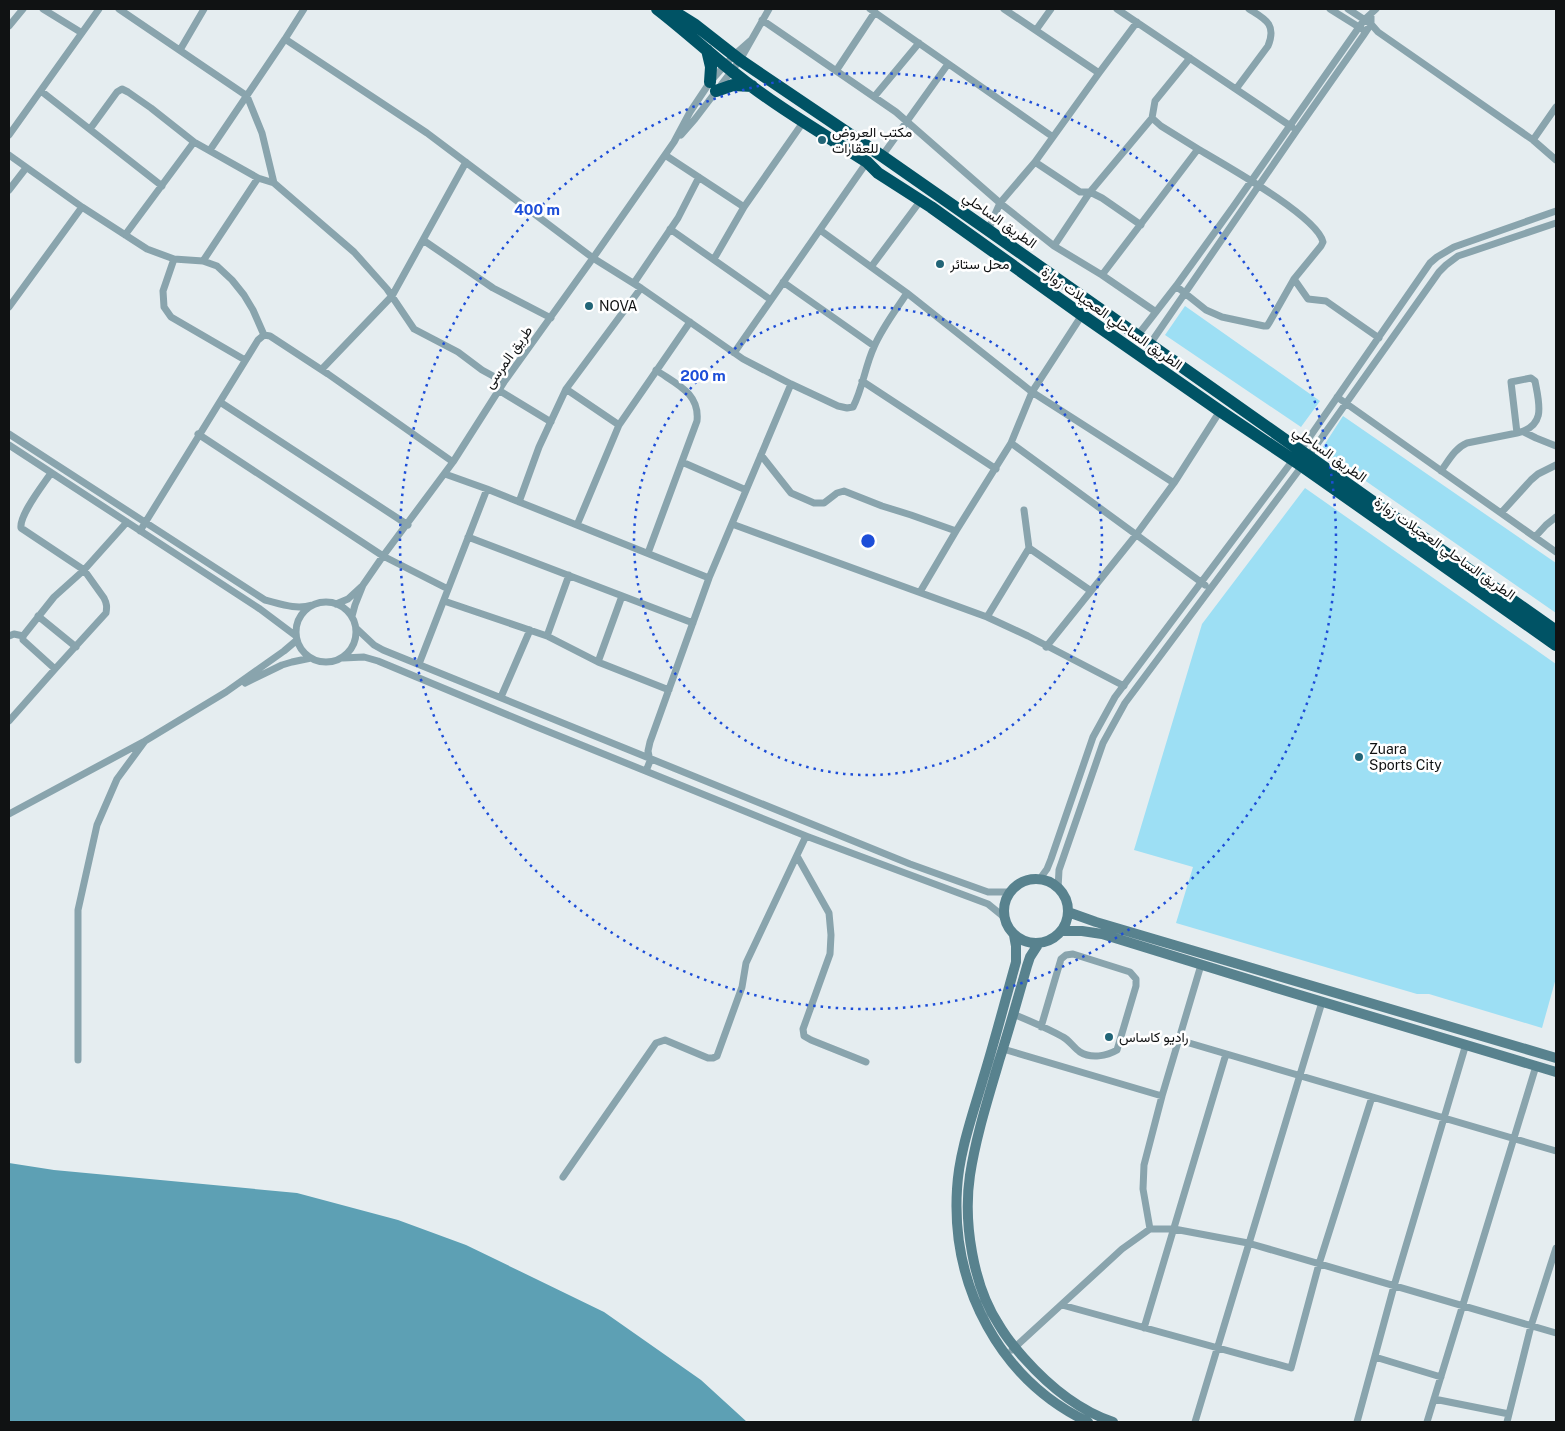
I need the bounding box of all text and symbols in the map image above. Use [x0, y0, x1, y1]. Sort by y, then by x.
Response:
place label: مكتب العروض للعقارات [832, 124, 912, 157]
marker: مكتب العروض للعقارات [816, 134, 828, 146]
street label: الطريق الساحلي [958, 189, 1040, 255]
text: 400 m [514, 201, 560, 218]
place label: محل ستائر [949, 256, 1010, 273]
marker: محل ستائر [934, 258, 946, 270]
street label: الطريق الساحلي العجيلات زوارة [1036, 263, 1185, 376]
place label: NOVA [599, 298, 637, 314]
marker: NOVA [583, 300, 595, 312]
street label: طريق المرسى [481, 323, 536, 392]
text: 200 m [680, 367, 726, 384]
street label: الطريق الساحلي [1288, 423, 1370, 489]
street label: الطريق الساحلي العجيلات زوارة [1369, 493, 1518, 606]
centre of rings [859, 532, 877, 550]
place label: Zuara Sports City [1369, 741, 1442, 773]
marker: Zuara Sports City [1353, 751, 1365, 763]
place label: راديو كاساس [1119, 1029, 1189, 1046]
marker: راديو كاساس [1103, 1031, 1115, 1043]

